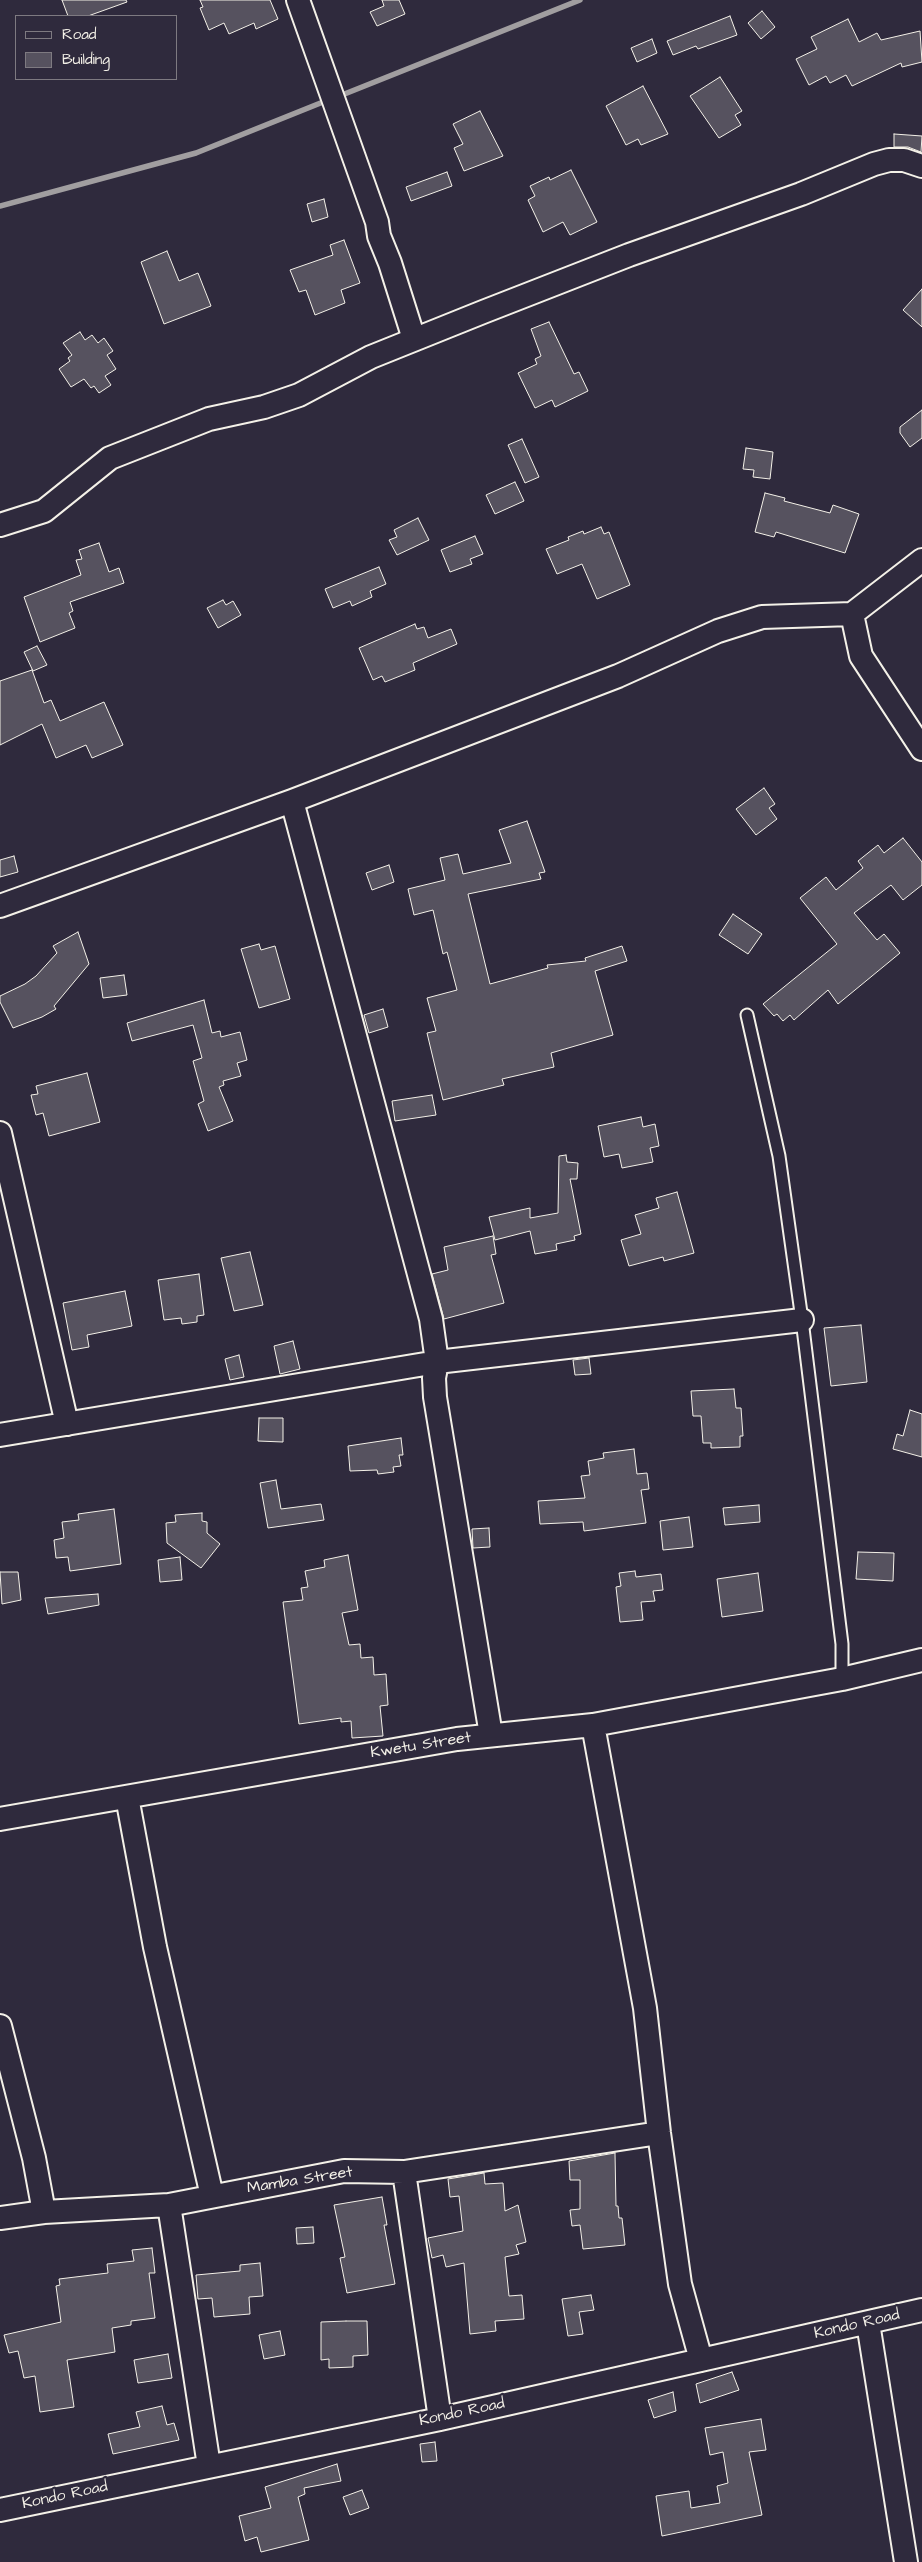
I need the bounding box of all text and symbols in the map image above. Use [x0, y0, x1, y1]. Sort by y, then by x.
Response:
legend [15, 15, 178, 80]
text: Road [62, 24, 96, 45]
text: Building [62, 49, 110, 70]
street label: Kwetu Street [369, 1729, 473, 1763]
street label: Mamba Street [246, 2163, 354, 2199]
street label: Kondo Road [812, 2306, 902, 2344]
street label: Kondo Road [417, 2395, 507, 2431]
street label: Kondo Road [20, 2478, 110, 2514]

